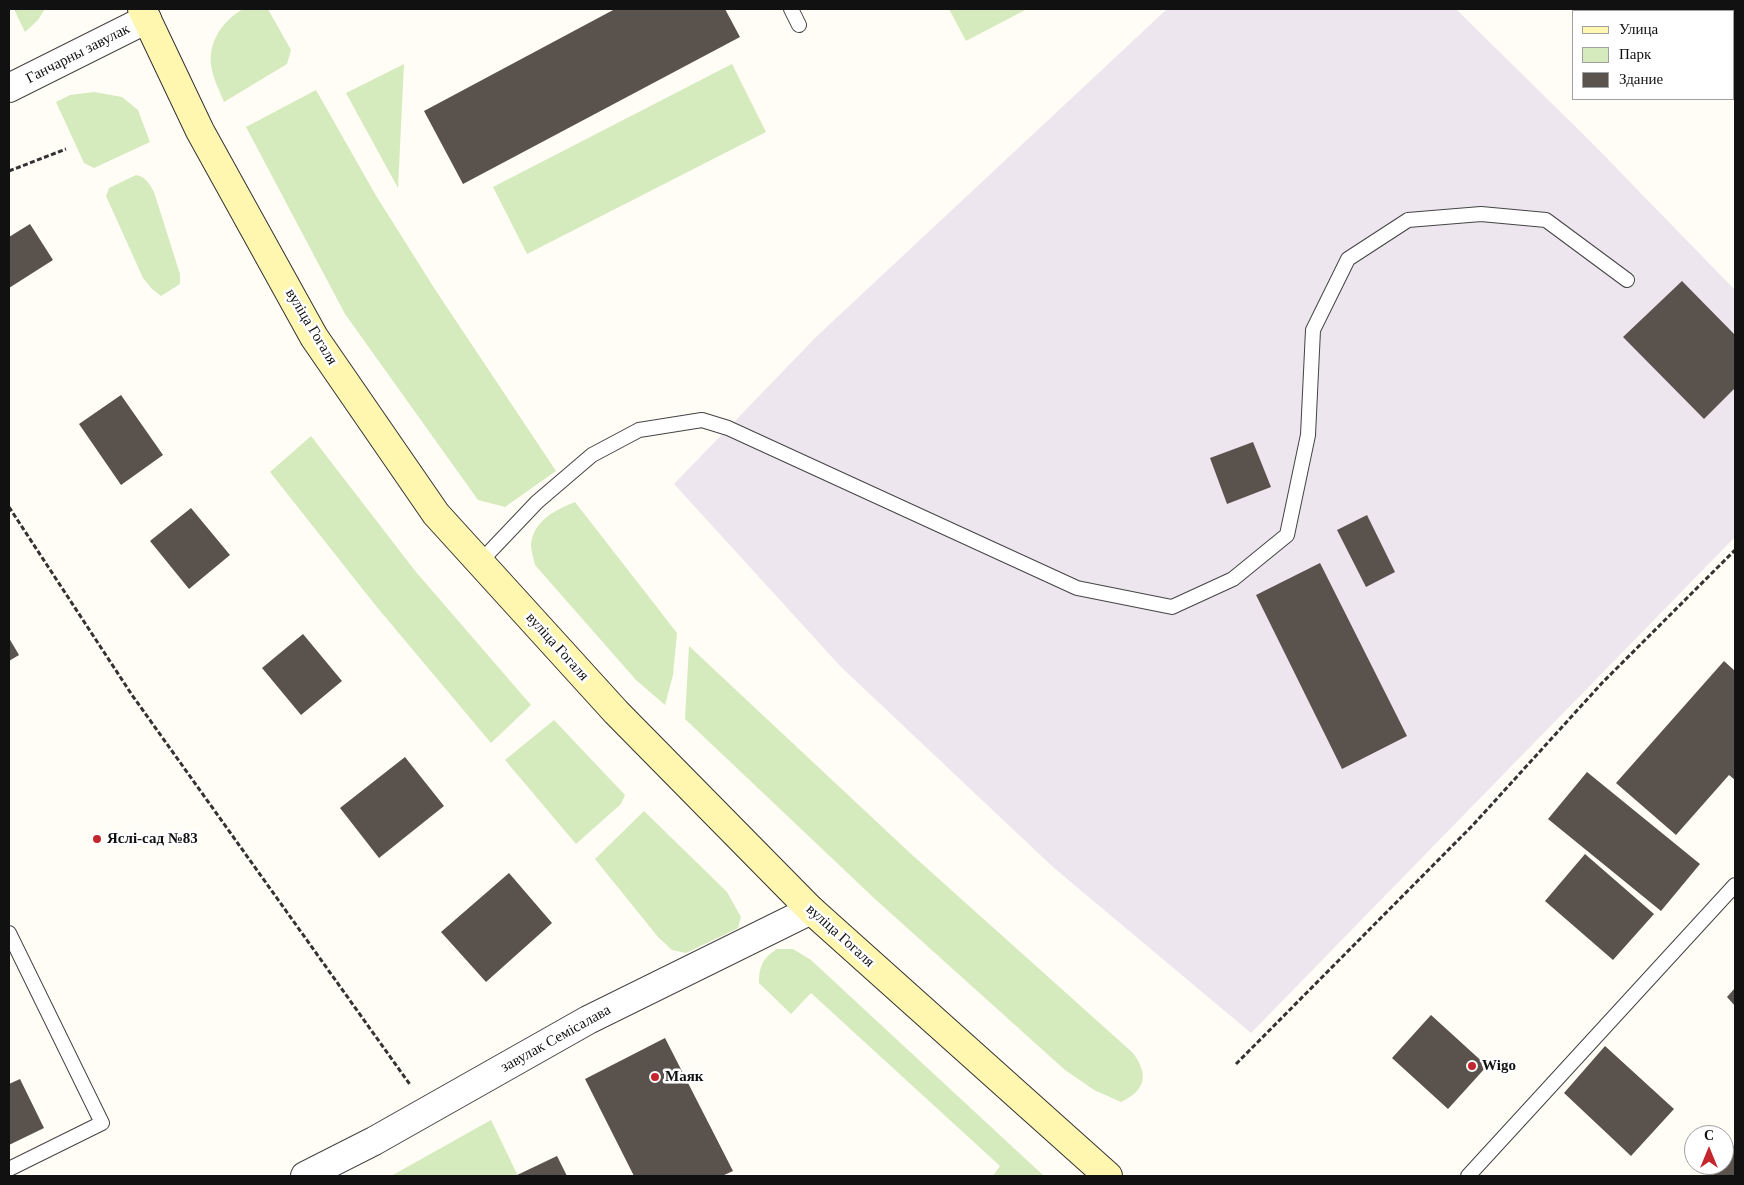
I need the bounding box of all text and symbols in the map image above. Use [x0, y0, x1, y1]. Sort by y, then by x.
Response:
legend [1572, 10, 1734, 100]
street label: Ганчарны завулак [23, 20, 133, 88]
text: Улица [1619, 21, 1658, 37]
text: Парк [1619, 46, 1651, 62]
text: Здание [1619, 71, 1663, 87]
street label: вуліца Гогаля [281, 286, 341, 368]
street label: вуліца Гогаля [522, 609, 592, 685]
place label: Яслі-сад №83 [107, 830, 198, 848]
marker: Яслі-сад №83 [91, 833, 103, 845]
street label: вуліца Гогаля [802, 901, 878, 971]
street label: завулак Семісалава [498, 1001, 614, 1077]
place label: Wigo [1482, 1057, 1516, 1075]
marker: Wigo [1466, 1060, 1478, 1072]
place label: Маяк [665, 1068, 703, 1086]
marker: Маяк [649, 1071, 661, 1083]
north arrow [1684, 1125, 1734, 1175]
text: С [1704, 1128, 1714, 1143]

